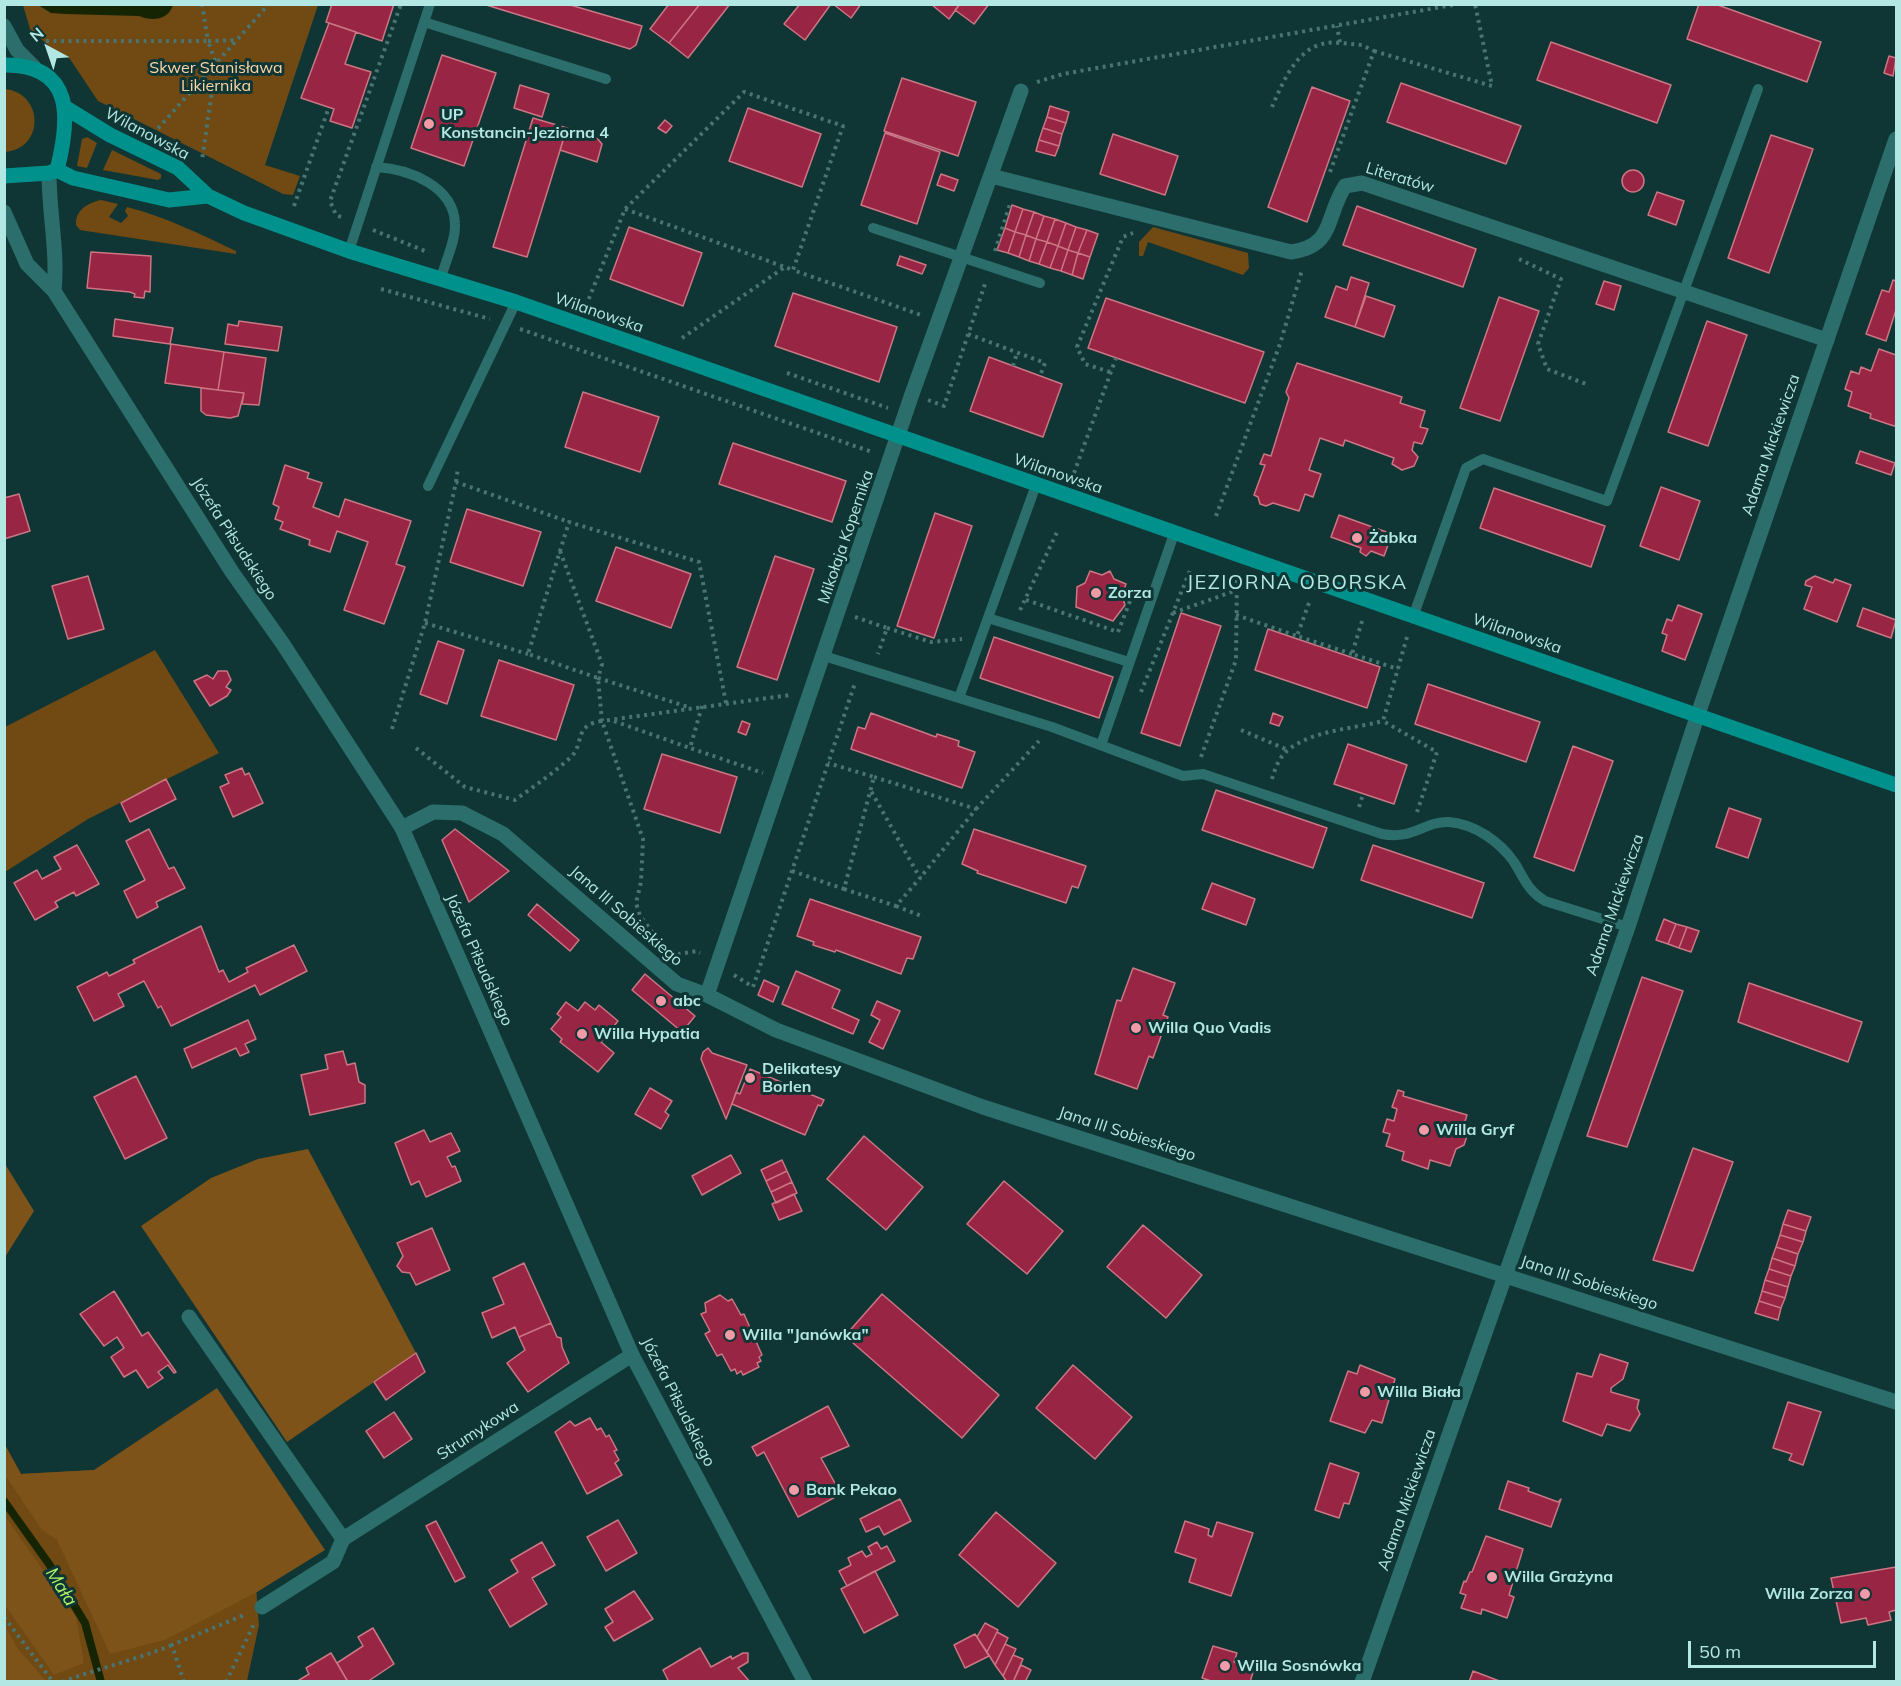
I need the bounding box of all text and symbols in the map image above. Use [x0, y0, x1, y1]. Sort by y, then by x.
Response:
north arrow [18, 18, 78, 78]
text: N [25, 23, 47, 46]
park label: Skwer Stanisława Likiernika [149, 58, 283, 96]
street label: Wilanowska [102, 104, 192, 164]
place label: UP Konstancin-Jeziorna 4 [441, 105, 609, 143]
marker: UP Konstancin-Jeziorna 4 [422, 117, 436, 131]
street label: Literatów [1363, 159, 1437, 197]
street label: Wilanowska [552, 289, 646, 337]
street label: Adama Mickiewicza [1738, 372, 1804, 518]
street label: Wilanowska [1011, 450, 1105, 498]
street label: Mikołaja Kopernika [814, 468, 878, 606]
street label: Józefa Piłsudskiego [187, 474, 281, 604]
place label: Żabka [1369, 528, 1417, 548]
marker: Żabka [1350, 531, 1364, 545]
district label: JEZIORNA OBORSKA [1186, 571, 1408, 595]
place label: Zorza [1108, 583, 1152, 603]
marker: Zorza [1089, 586, 1103, 600]
street label: Wilanowska [1470, 610, 1564, 658]
street label: Adama Mickiewicza [1582, 832, 1648, 978]
street label: Jana III Sobieskiego [566, 862, 686, 970]
street label: Józefa Piłsudskiego [441, 891, 517, 1029]
place label: abc [673, 991, 701, 1011]
marker: abc [654, 994, 668, 1008]
place label: Willa Quo Vadis [1148, 1018, 1271, 1038]
marker: Willa Quo Vadis [1129, 1021, 1143, 1035]
place label: Willa Hypatia [594, 1024, 700, 1044]
marker: Willa Hypatia [575, 1027, 589, 1041]
place label: Delikatesy Borlen [762, 1059, 841, 1097]
marker: Delikatesy Borlen [743, 1071, 757, 1085]
street label: Jana III Sobieskiego [1056, 1103, 1198, 1165]
place label: Willa Gryf [1436, 1120, 1514, 1140]
marker: Willa Gryf [1417, 1123, 1431, 1137]
street label: Jana III Sobieskiego [1518, 1252, 1660, 1314]
place label: Willa "Janówka" [742, 1325, 869, 1345]
marker: Willa "Janówka" [723, 1328, 737, 1342]
street label: Józefa Piłsudskiego [637, 1334, 719, 1470]
place label: Willa Biała [1377, 1382, 1461, 1402]
marker: Willa Biała [1358, 1385, 1372, 1399]
street label: Strumykowa [434, 1398, 522, 1464]
street label: Adama Mickiewicza [1374, 1427, 1440, 1573]
place label: Bank Pekao [806, 1480, 897, 1500]
marker: Bank Pekao [787, 1483, 801, 1497]
water label: Mała [41, 1564, 81, 1610]
place label: Willa Grażyna [1504, 1567, 1613, 1587]
marker: Willa Grażyna [1485, 1570, 1499, 1584]
place label: Willa Zorza [1765, 1584, 1853, 1604]
marker: Willa Zorza [1858, 1587, 1872, 1601]
scale bar [1691, 1629, 1878, 1667]
text: 50 m [1699, 1640, 1741, 1663]
place label: Willa Sosnówka [1237, 1656, 1361, 1676]
marker: Willa Sosnówka [1218, 1659, 1232, 1673]

